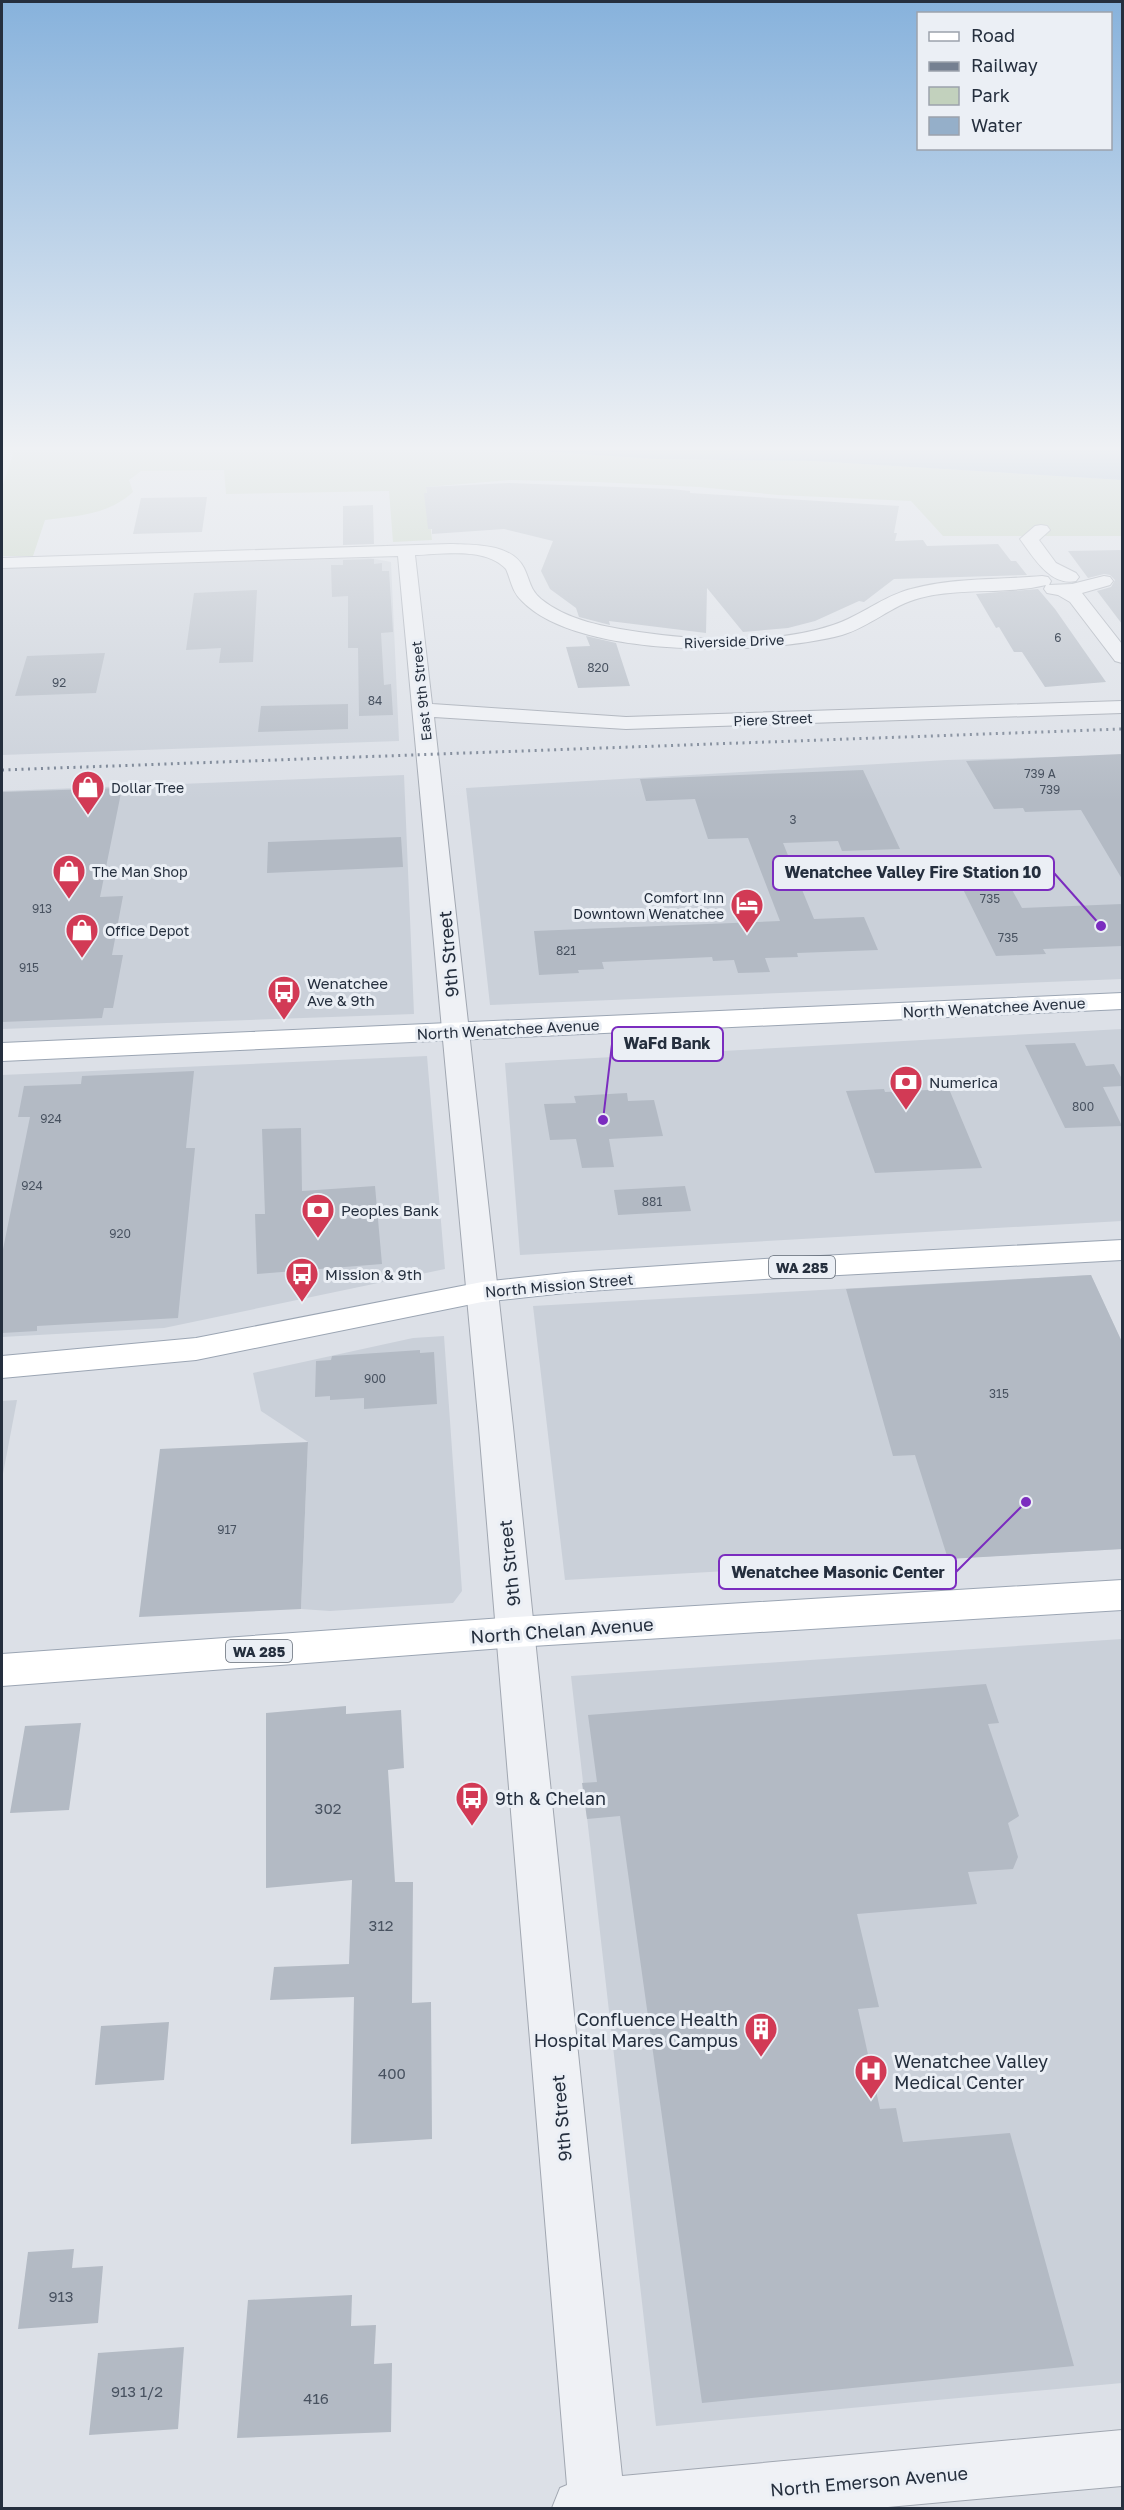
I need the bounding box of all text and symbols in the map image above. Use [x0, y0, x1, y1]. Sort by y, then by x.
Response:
legend [917, 12, 1112, 150]
text: Road [971, 24, 1015, 46]
text: Railway [971, 54, 1038, 76]
text: Park [971, 84, 1010, 106]
text: Water [971, 114, 1022, 136]
house number: 6 [1054, 630, 1062, 645]
street label: Riverside Drive [683, 631, 785, 651]
street label: East 9th Street [407, 640, 435, 742]
house number: 820 [587, 660, 609, 675]
house number: 92 [52, 675, 66, 690]
house number: 84 [368, 693, 382, 708]
street label: Piere Street [733, 709, 813, 729]
house number: 739 A [1024, 766, 1056, 781]
shop icon: Dollar Tree [70, 769, 106, 816]
place label: Dollar Tree [111, 779, 184, 796]
house number: 739 [1040, 782, 1060, 797]
house number: 3 [789, 812, 797, 827]
shop icon: The Man Shop [51, 853, 87, 900]
callout: Wenatchee Valley Fire Station 10 [773, 856, 1054, 890]
text: Wenatchee Valley Fire Station 10 [785, 862, 1042, 882]
place label: The Man Shop [92, 863, 188, 880]
hotel icon: Comfort Inn Downtown Wenatchee [729, 887, 765, 934]
place label: Comfort Inn Downtown Wenatchee [573, 889, 724, 922]
house number: 735 [980, 891, 1000, 906]
house number: 913 [32, 901, 52, 916]
street label: 9th Street [433, 910, 463, 998]
shop icon: Office Depot [64, 912, 100, 959]
place label: Office Depot [105, 922, 189, 939]
house number: 735 [998, 930, 1018, 945]
house number: 821 [556, 943, 576, 958]
house number: 915 [19, 960, 39, 975]
bus stop icon: Wenatchee Ave & 9th [266, 974, 302, 1021]
place label: Wenatchee Ave & 9th [307, 974, 388, 1009]
street label: North Wenatchee Avenue [902, 993, 1086, 1021]
street label: North Wenatchee Avenue [416, 1015, 600, 1043]
callout: WaFd Bank [612, 1027, 723, 1061]
text: WaFd Bank [623, 1033, 711, 1053]
bank icon: Numerica [888, 1064, 924, 1111]
place label: Numerica [929, 1073, 998, 1091]
house number: 800 [1072, 1099, 1094, 1114]
house number: 924 [40, 1111, 62, 1126]
house number: 924 [21, 1178, 43, 1193]
bank icon: Peoples Bank [300, 1192, 336, 1239]
house number: 881 [642, 1194, 662, 1209]
place label: Peoples Bank [341, 1201, 439, 1219]
house number: 920 [109, 1226, 131, 1241]
bus stop icon: Mission & 9th [284, 1256, 320, 1303]
road number: WA 285 [769, 1256, 835, 1278]
place label: Mission & 9th [325, 1265, 422, 1283]
street label: North Mission Street [484, 1270, 634, 1300]
house number: 900 [364, 1371, 386, 1386]
house number: 315 [989, 1386, 1009, 1401]
street label: 9th Street [494, 1519, 524, 1607]
house number: 917 [217, 1522, 237, 1537]
callout: Wenatchee Masonic Center [719, 1555, 956, 1589]
text: Wenatchee Masonic Center [731, 1562, 945, 1582]
street label: North Chelan Avenue [470, 1613, 654, 1647]
road number: WA 285 [226, 1640, 292, 1662]
bus stop icon: 9th & Chelan [454, 1780, 490, 1827]
place label: 9th & Chelan [495, 1787, 606, 1809]
house number: 302 [315, 1799, 341, 1817]
house number: 312 [369, 1916, 393, 1934]
place label: Confluence Health Hospital Mares Campus [534, 2008, 738, 2051]
building icon: Confluence Health Hospital Mares Campus [743, 2011, 779, 2058]
place label: Wenatchee Valley Medical Center [894, 2050, 1048, 2093]
hospital icon: Wenatchee Valley Medical Center [853, 2053, 889, 2100]
house number: 400 [378, 2064, 406, 2082]
street label: 9th Street [546, 2074, 576, 2162]
house number: 913 [48, 2287, 74, 2305]
house number: 913 1/2 [111, 2382, 163, 2400]
house number: 416 [303, 2389, 329, 2407]
street label: North Emerson Avenue [769, 2461, 969, 2501]

